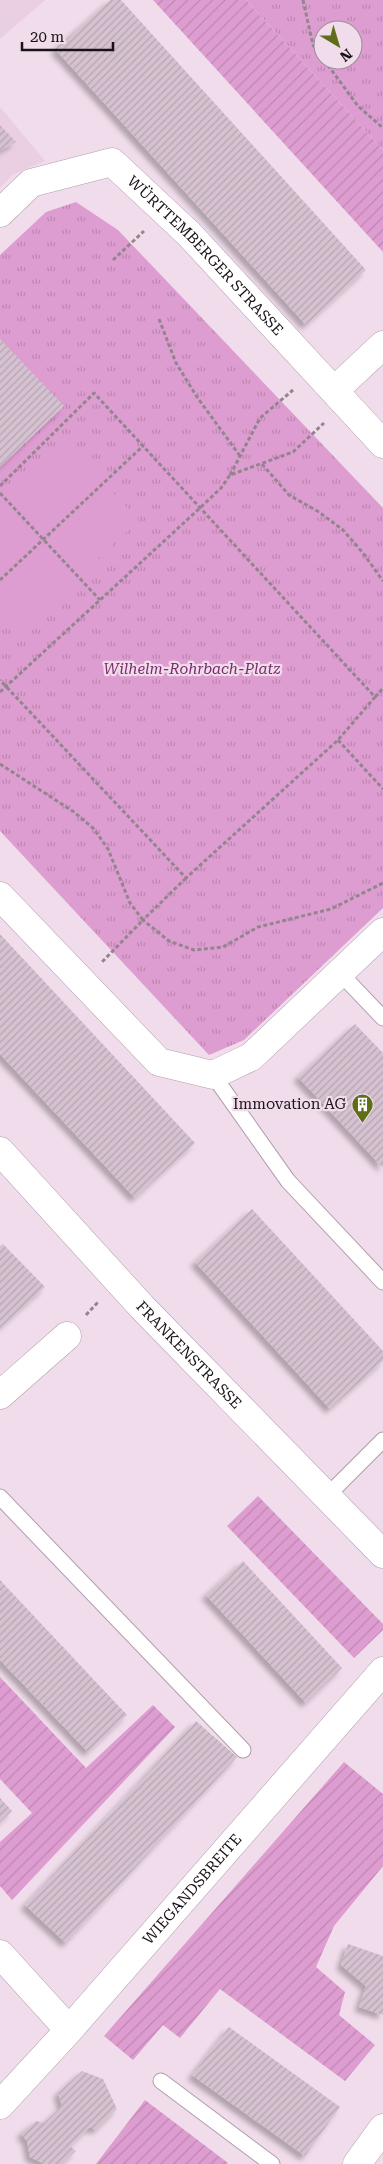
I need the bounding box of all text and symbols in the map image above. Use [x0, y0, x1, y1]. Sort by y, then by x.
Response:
scale bar [22, 20, 114, 52]
north arrow [313, 20, 363, 70]
text: 20 m [30, 28, 65, 46]
text: N [337, 46, 355, 65]
street label: WÜRTTEMBERGER STRASSE [124, 172, 287, 339]
park label: Wilhelm-Rohrbach-Platz [104, 660, 281, 678]
building icon: Immovation AG [350, 1092, 374, 1123]
place label: Immovation AG [233, 1095, 346, 1113]
street label: FRANKENSTRASSE [132, 1298, 245, 1413]
street label: WIEGANDSBREITE [139, 1830, 245, 1948]

